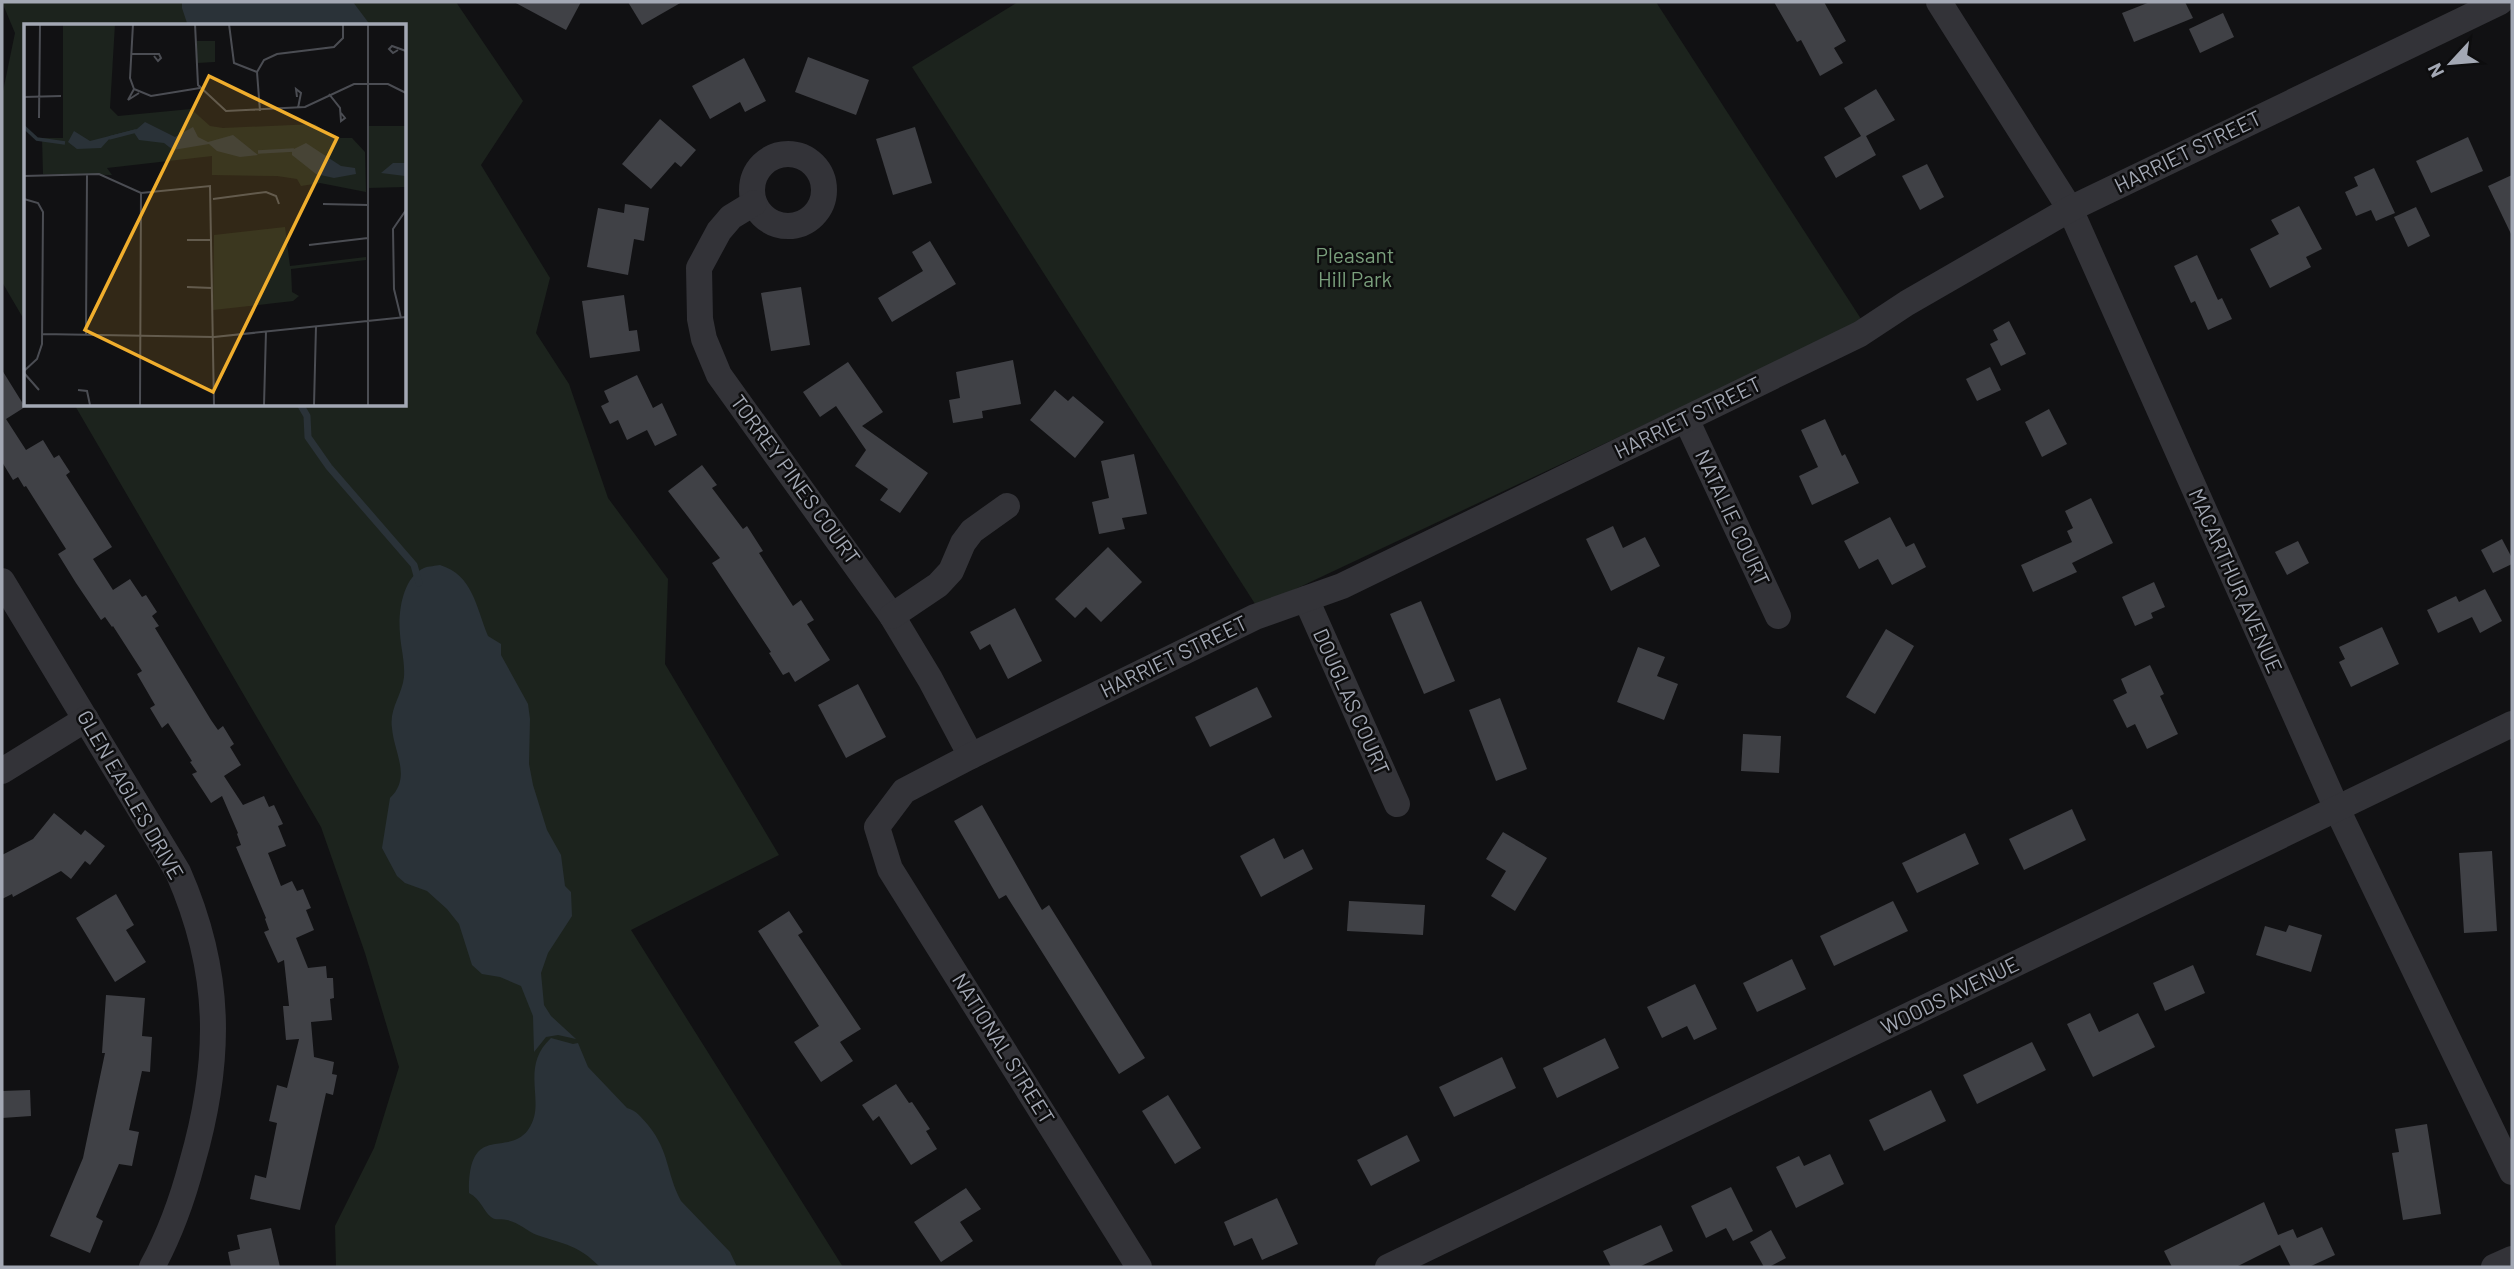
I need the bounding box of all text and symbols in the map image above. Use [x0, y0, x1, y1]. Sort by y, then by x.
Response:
inset map [24, 24, 406, 406]
north arrow [2416, 28, 2486, 98]
text: N [2422, 60, 2448, 81]
street label: HARRIET STREET [2110, 104, 2265, 197]
park label: Pleasant Hill Park [1316, 242, 1394, 291]
street label: HARRIET STREET [1610, 370, 1765, 463]
street label: TORREY PINES COURT [726, 389, 866, 569]
street label: NATALIE COURT [1691, 445, 1776, 590]
street label: MACARTHUR AVENUE [2184, 484, 2288, 676]
street label: HARRIET STREET [1096, 609, 1251, 702]
street label: DOUGLAS COURT [1309, 624, 1396, 779]
street label: GLEN EAGLES DRIVE [73, 705, 190, 883]
street label: WOODS AVENUE [1876, 950, 2022, 1039]
street label: NATIONAL STREET [948, 968, 1061, 1128]

